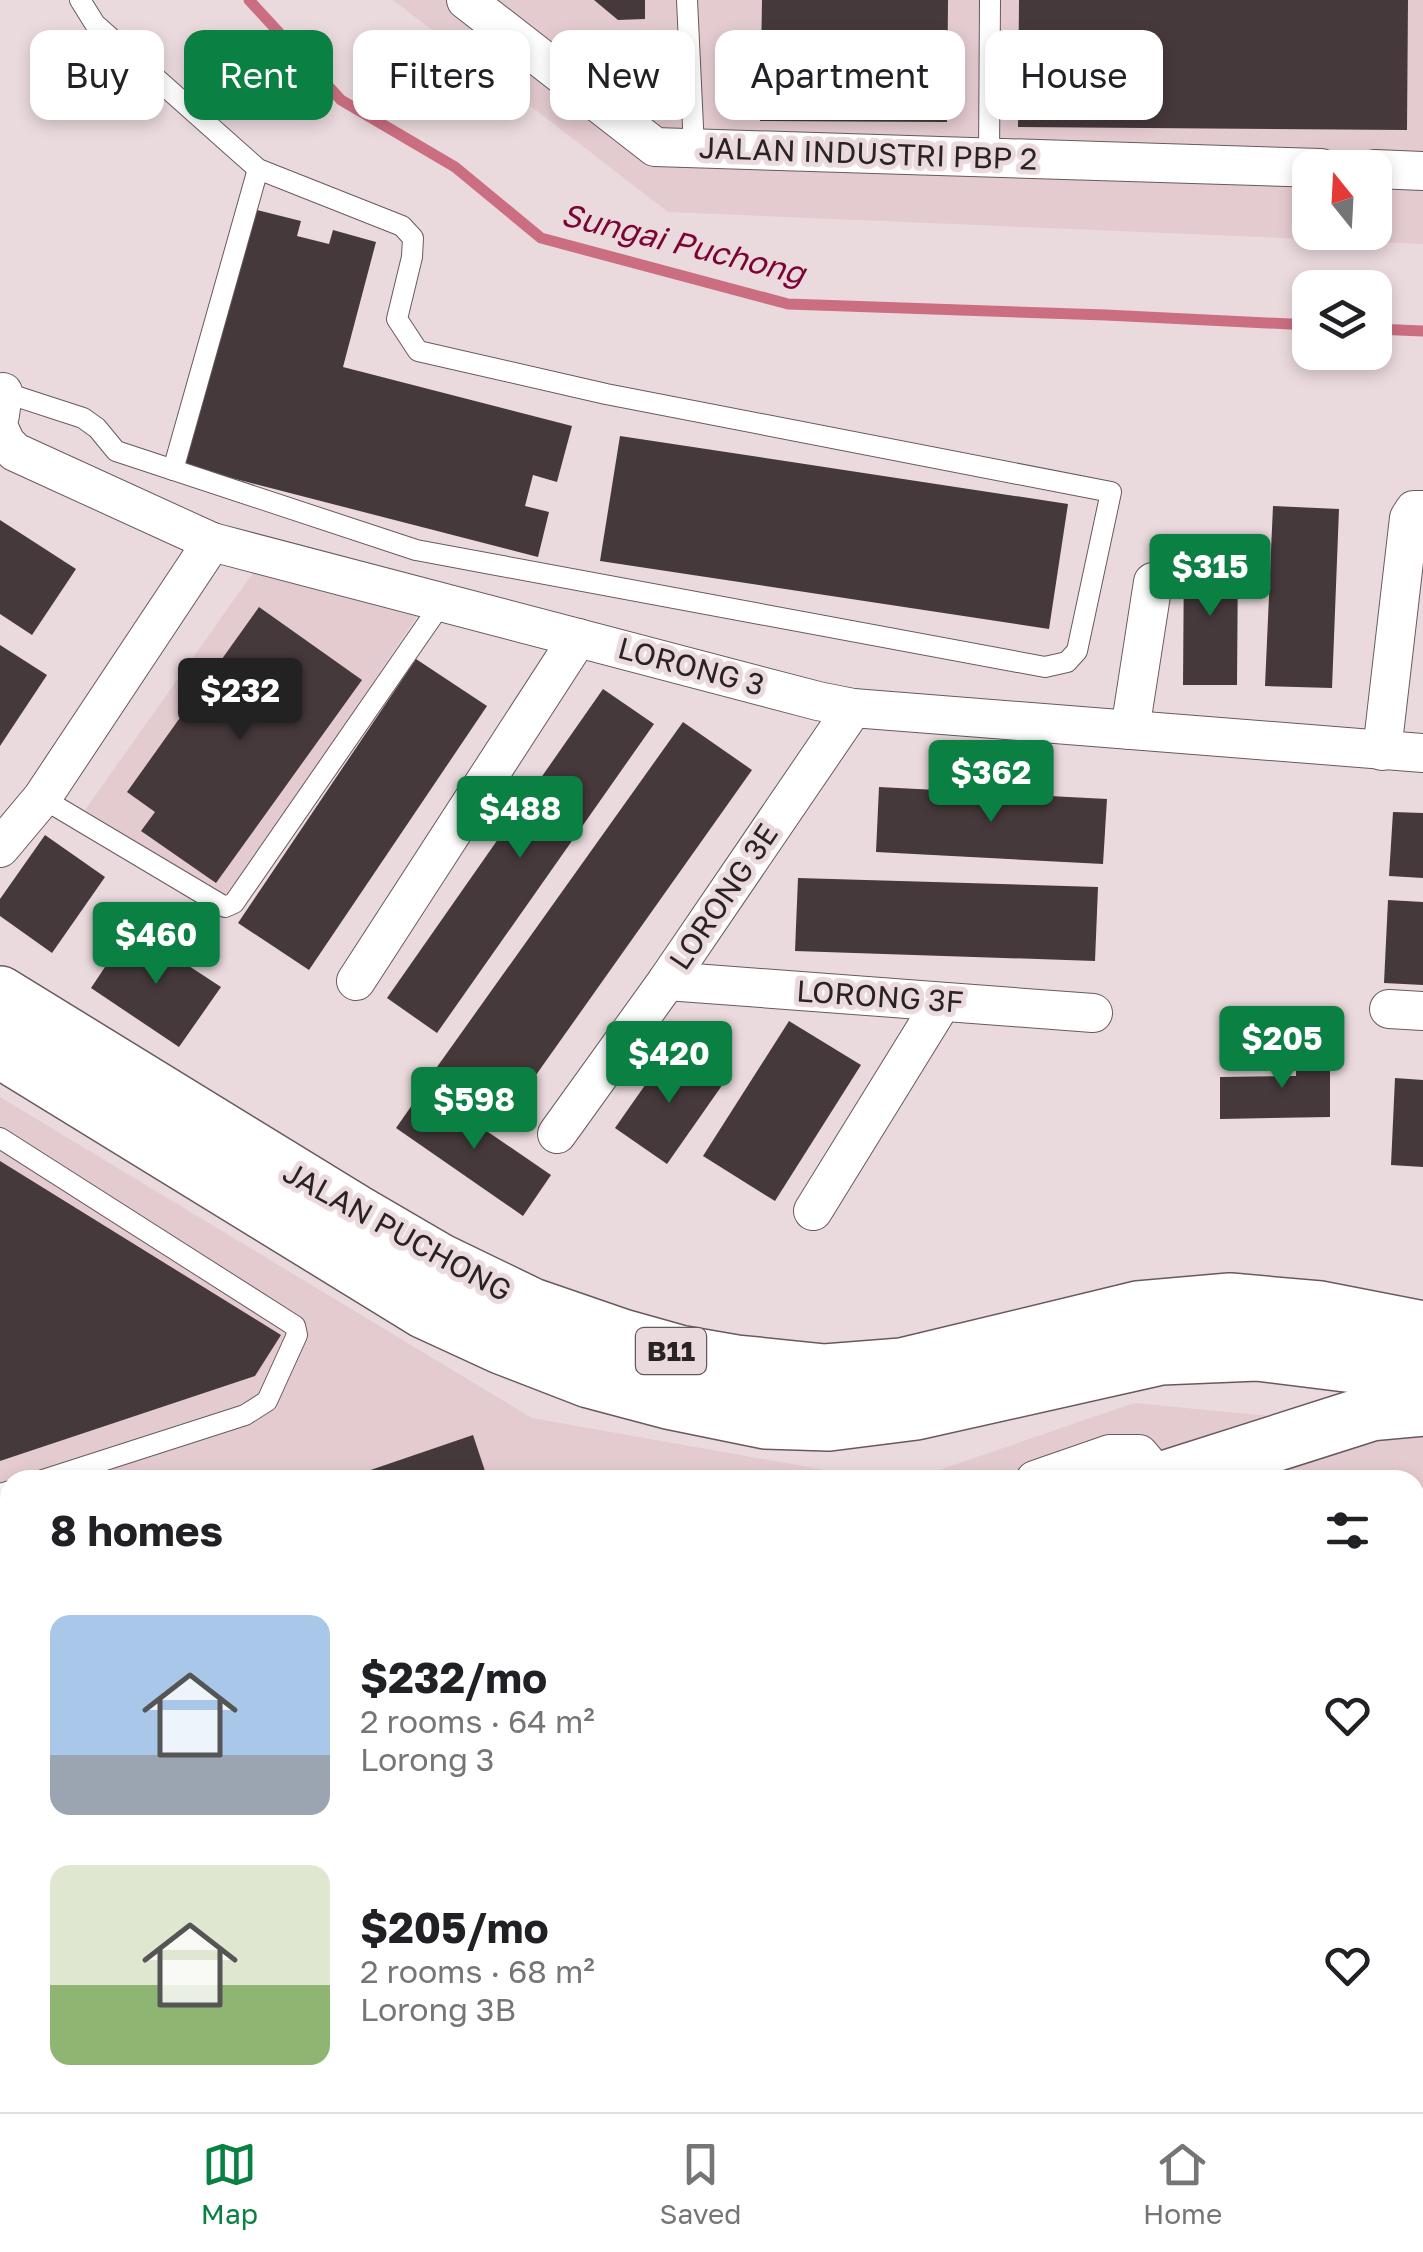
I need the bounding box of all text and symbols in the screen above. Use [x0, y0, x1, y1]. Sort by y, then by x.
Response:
chip: Buy [30, 30, 164, 120]
chip: Rent [184, 30, 333, 120]
chip: Filters [353, 30, 530, 120]
chip: New [550, 30, 695, 120]
chip: Apartment [715, 30, 965, 120]
chip: House [985, 30, 1163, 120]
street label: JALAN INDUSTRI PBP 2 [698, 129, 1038, 177]
north arrow [1292, 150, 1392, 250]
map controls [1292, 150, 1392, 370]
water label: Sungai Puchong [557, 194, 811, 292]
button: layers [1292, 270, 1392, 370]
pin: $315 [1151, 534, 1269, 619]
text: $315 [1172, 547, 1248, 585]
street label: LORONG 3 [614, 629, 768, 703]
pin: $232 [181, 658, 299, 743]
text: $232 [200, 671, 280, 709]
pin: $362 [932, 740, 1050, 825]
text: $362 [951, 753, 1031, 791]
pin: $488 [461, 776, 579, 861]
text: $488 [479, 789, 561, 827]
street label: LORONG 3E [661, 817, 785, 976]
pin: $460 [97, 902, 215, 987]
text: $460 [115, 915, 197, 953]
street label: LORONG 3F [795, 972, 965, 1020]
pin: $205 [1223, 1006, 1341, 1091]
text: $205 [1241, 1019, 1323, 1057]
pin: $420 [610, 1021, 728, 1106]
text: $420 [628, 1034, 710, 1072]
pin: $598 [415, 1067, 533, 1152]
text: $598 [433, 1080, 515, 1118]
street label: JALAN PUCHONG [277, 1154, 518, 1309]
road number: B11 [636, 1328, 706, 1374]
icon: filters [1320, 1503, 1375, 1558]
text: 8 homes [50, 1505, 223, 1555]
text: $232/mo [360, 1652, 547, 1702]
icon: home [130, 1655, 250, 1775]
icon: heart [1320, 1688, 1375, 1743]
text: 2 rooms · 64 m² [360, 1702, 595, 1740]
text: Lorong 3 [360, 1740, 495, 1778]
text: $205/mo [360, 1902, 549, 1952]
icon: home [130, 1905, 250, 2025]
icon: heart [1320, 1938, 1375, 1993]
text: 2 rooms · 68 m² [360, 1952, 595, 1990]
text: Lorong 3B [360, 1990, 516, 2028]
tab: Map [201, 2137, 258, 2230]
tab: Saved [660, 2137, 741, 2230]
tab: Home [1143, 2137, 1222, 2230]

